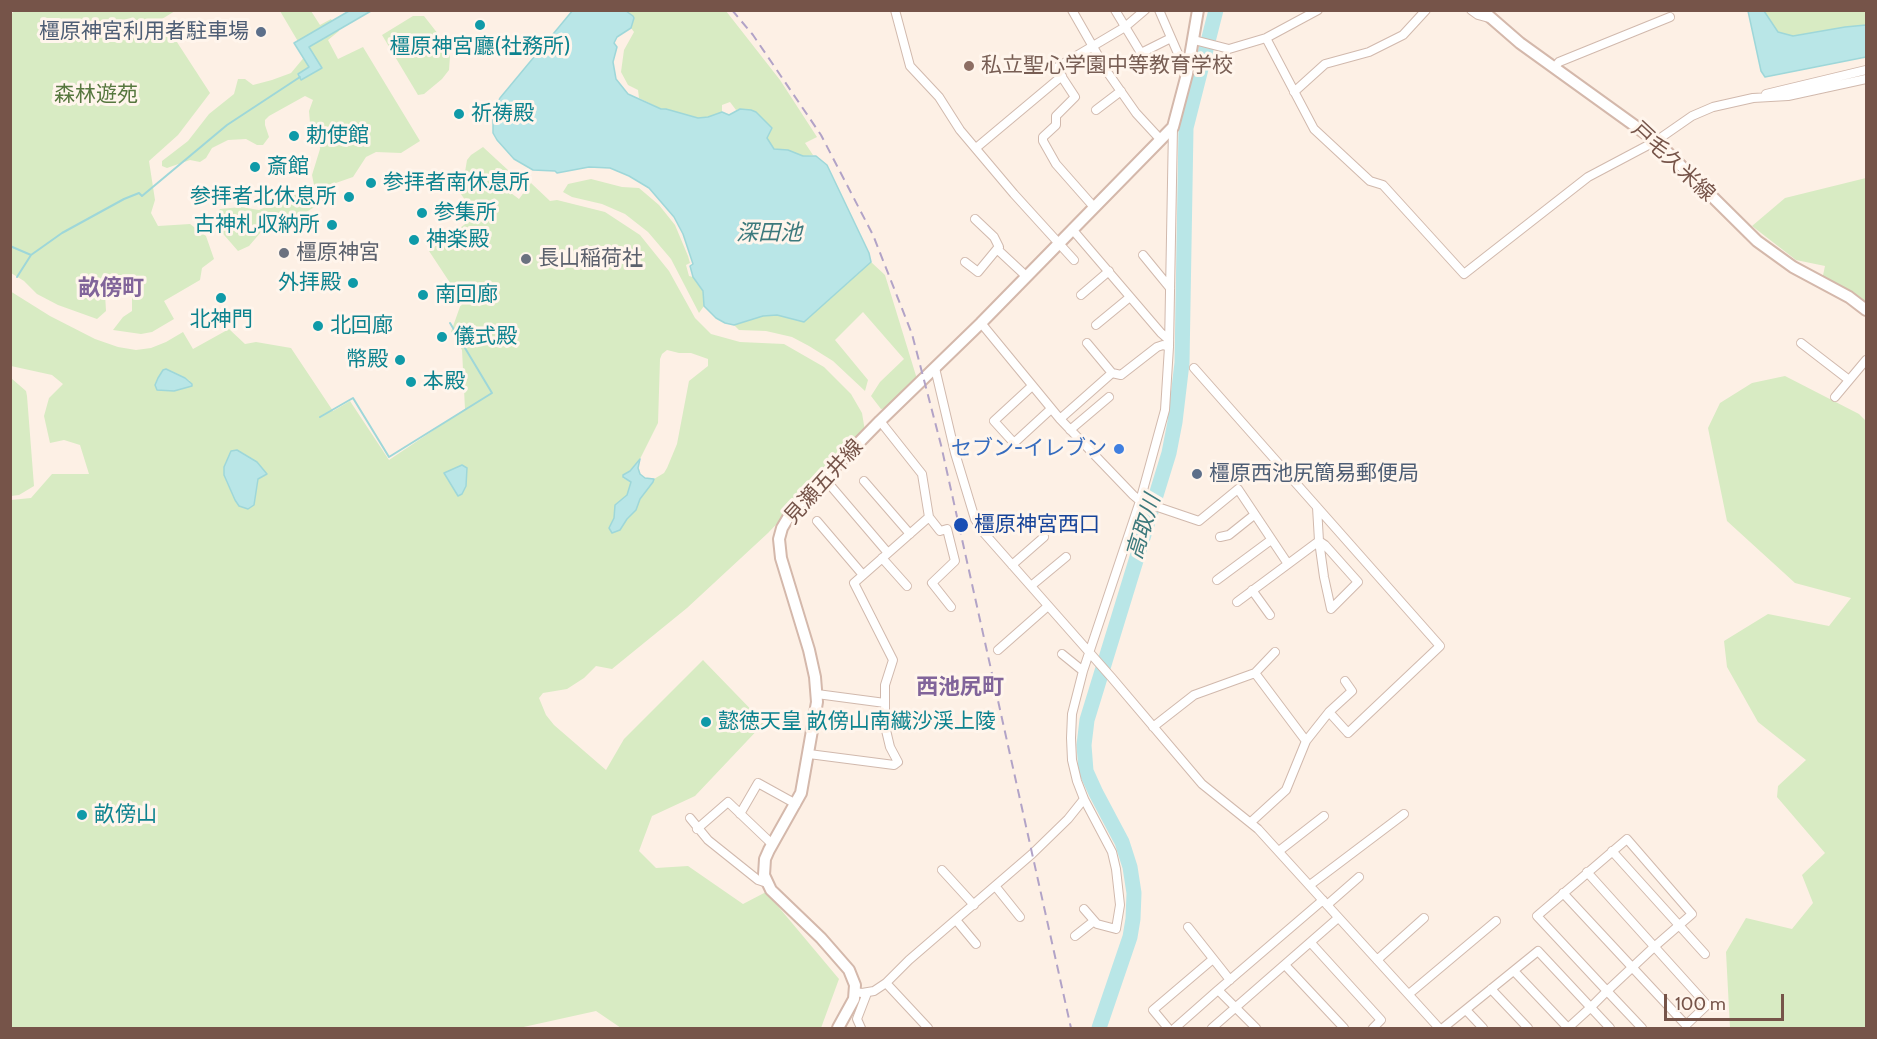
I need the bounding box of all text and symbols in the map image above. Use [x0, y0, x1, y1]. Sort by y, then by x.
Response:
marker: 橿原神宮廳(社務所) [473, 18, 487, 32]
place label: 橿原神宮利用者駐車場 [39, 19, 249, 45]
marker: 橿原神宮利用者駐車場 [254, 25, 268, 39]
place label: 橿原神宮廳(社務所) [389, 34, 571, 60]
place label: 私立聖心学園中等教育学校 [981, 53, 1233, 79]
marker: 私立聖心学園中等教育学校 [962, 59, 976, 73]
park label: 森林遊苑 [54, 82, 138, 108]
place label: 祈祷殿 [471, 101, 534, 127]
marker: 祈祷殿 [452, 107, 466, 121]
street label: 戸毛久米線 [1626, 117, 1720, 207]
place label: 勅使館 [306, 123, 369, 149]
marker: 勅使館 [287, 129, 301, 143]
place label: 斎館 [267, 154, 309, 180]
marker: 斎館 [248, 160, 262, 174]
place label: 参拝者南休息所 [383, 170, 530, 196]
marker: 参拝者南休息所 [364, 176, 378, 190]
place label: 参拝者北休息所 [190, 184, 337, 210]
marker: 参拝者北休息所 [342, 190, 356, 204]
place label: 参集所 [434, 200, 497, 226]
marker: 参集所 [415, 206, 429, 220]
place label: 古神札収納所 [194, 212, 320, 238]
marker: 古神札収納所 [325, 218, 339, 232]
water label: 深田池 [736, 221, 802, 247]
place label: 神楽殿 [426, 227, 489, 253]
marker: 神楽殿 [407, 233, 421, 247]
place label: 橿原神宮 [296, 240, 380, 266]
marker: 橿原神宮 [277, 246, 291, 260]
place label: 長山稲荷社 [538, 246, 643, 272]
marker: 長山稲荷社 [519, 252, 533, 266]
place label: 外拝殿 [278, 270, 341, 296]
district label: 畝傍町 [78, 276, 144, 302]
marker: 外拝殿 [346, 276, 360, 290]
place label: 南回廊 [435, 282, 498, 308]
marker: 南回廊 [416, 288, 430, 302]
marker: 北神門 [214, 291, 228, 305]
place label: 北神門 [190, 307, 252, 333]
place label: 北回廊 [330, 313, 393, 339]
marker: 北回廊 [311, 319, 325, 333]
place label: 儀式殿 [454, 324, 517, 350]
marker: 儀式殿 [435, 330, 449, 344]
place label: 幣殿 [346, 347, 388, 373]
marker: 幣殿 [393, 353, 407, 367]
place label: 本殿 [423, 369, 465, 395]
marker: 本殿 [404, 375, 418, 389]
street label: 見瀬五井線 [780, 435, 868, 529]
place label: セブン-イレブン [951, 436, 1107, 462]
marker: セブン-イレブン [1112, 442, 1126, 456]
place label: 橿原西池尻簡易郵便局 [1209, 461, 1419, 487]
marker: 橿原西池尻簡易郵便局 [1190, 467, 1204, 481]
water label: 高取川 [1122, 492, 1166, 562]
place label: 橿原神宮西口 [974, 512, 1100, 538]
marker: 橿原神宮西口 [952, 516, 970, 534]
district label: 西池尻町 [916, 675, 1004, 701]
place label: 懿徳天皇 畝傍山南繊沙渓上陵 [718, 709, 996, 735]
marker: 懿徳天皇 畝傍山南繊沙渓上陵 [699, 715, 713, 729]
place label: 畝傍山 [94, 802, 157, 828]
marker: 畝傍山 [75, 808, 89, 822]
scale bar [1667, 982, 1787, 1020]
text: 100 m [1675, 993, 1726, 1015]

